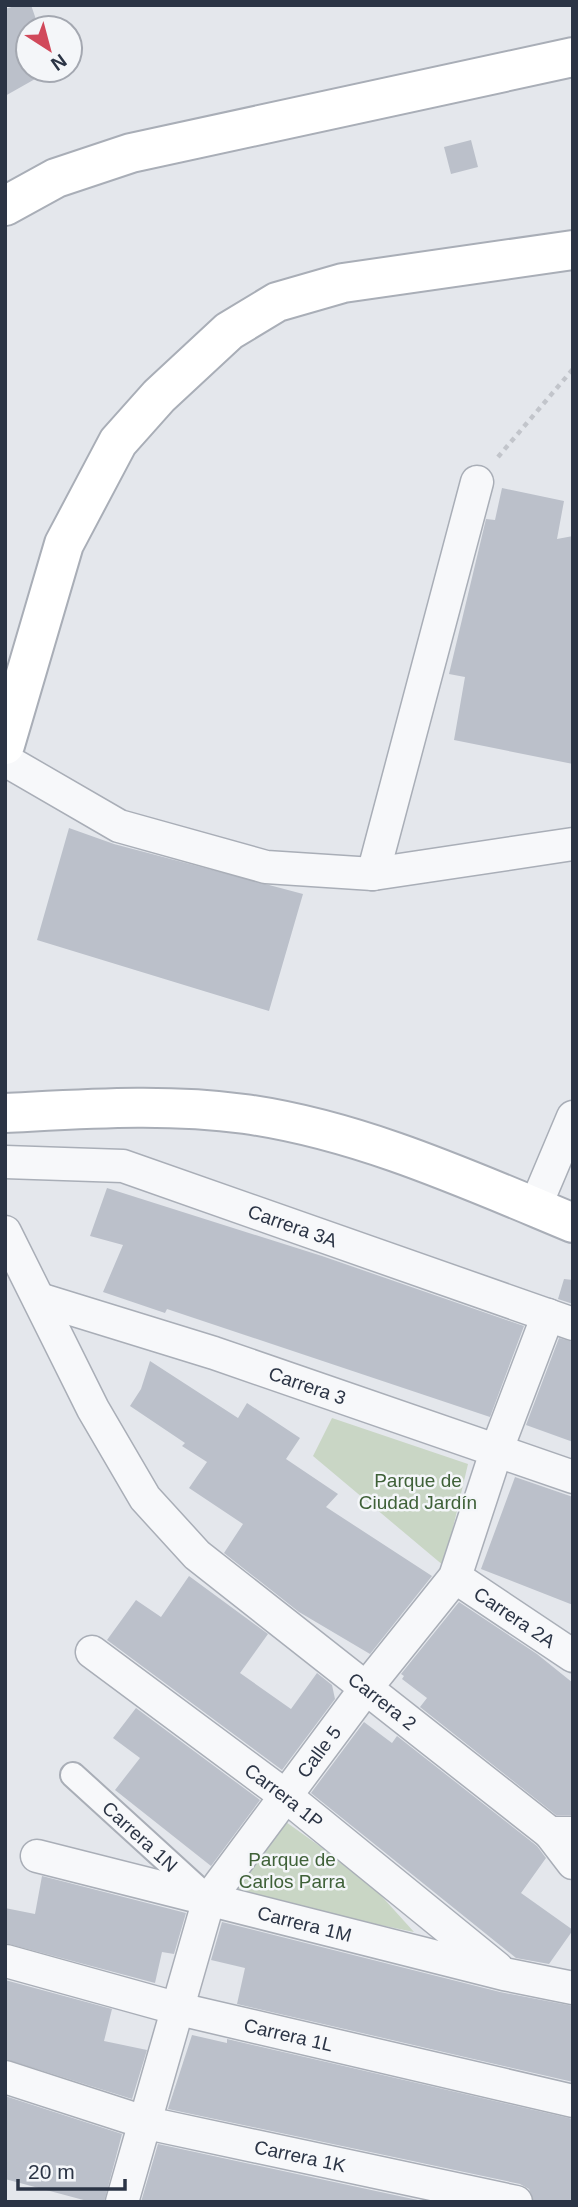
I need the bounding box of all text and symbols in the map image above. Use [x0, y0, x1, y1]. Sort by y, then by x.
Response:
north arrow [14, 14, 84, 84]
text: N [47, 50, 70, 75]
street label: Carrera 3A [245, 1200, 340, 1251]
street label: Carrera 3 [266, 1362, 349, 1408]
park label: Parque de Ciudad Jardín [359, 1470, 477, 1513]
street label: Carrera 2A [470, 1582, 560, 1652]
street label: Carrera 2 [344, 1668, 421, 1734]
street label: Calle 5 [293, 1722, 345, 1782]
street label: Carrera 1P [241, 1759, 327, 1833]
street label: Carrera 1N [98, 1797, 182, 1876]
park label: Parque de Carlos Parra [239, 1849, 346, 1892]
street label: Carrera 1M [255, 1902, 354, 1946]
street label: Carrera 1L [242, 2014, 335, 2055]
street label: Carrera 1K [253, 2136, 348, 2176]
scale bar [18, 2148, 124, 2192]
text: 20 m [28, 2160, 75, 2183]

